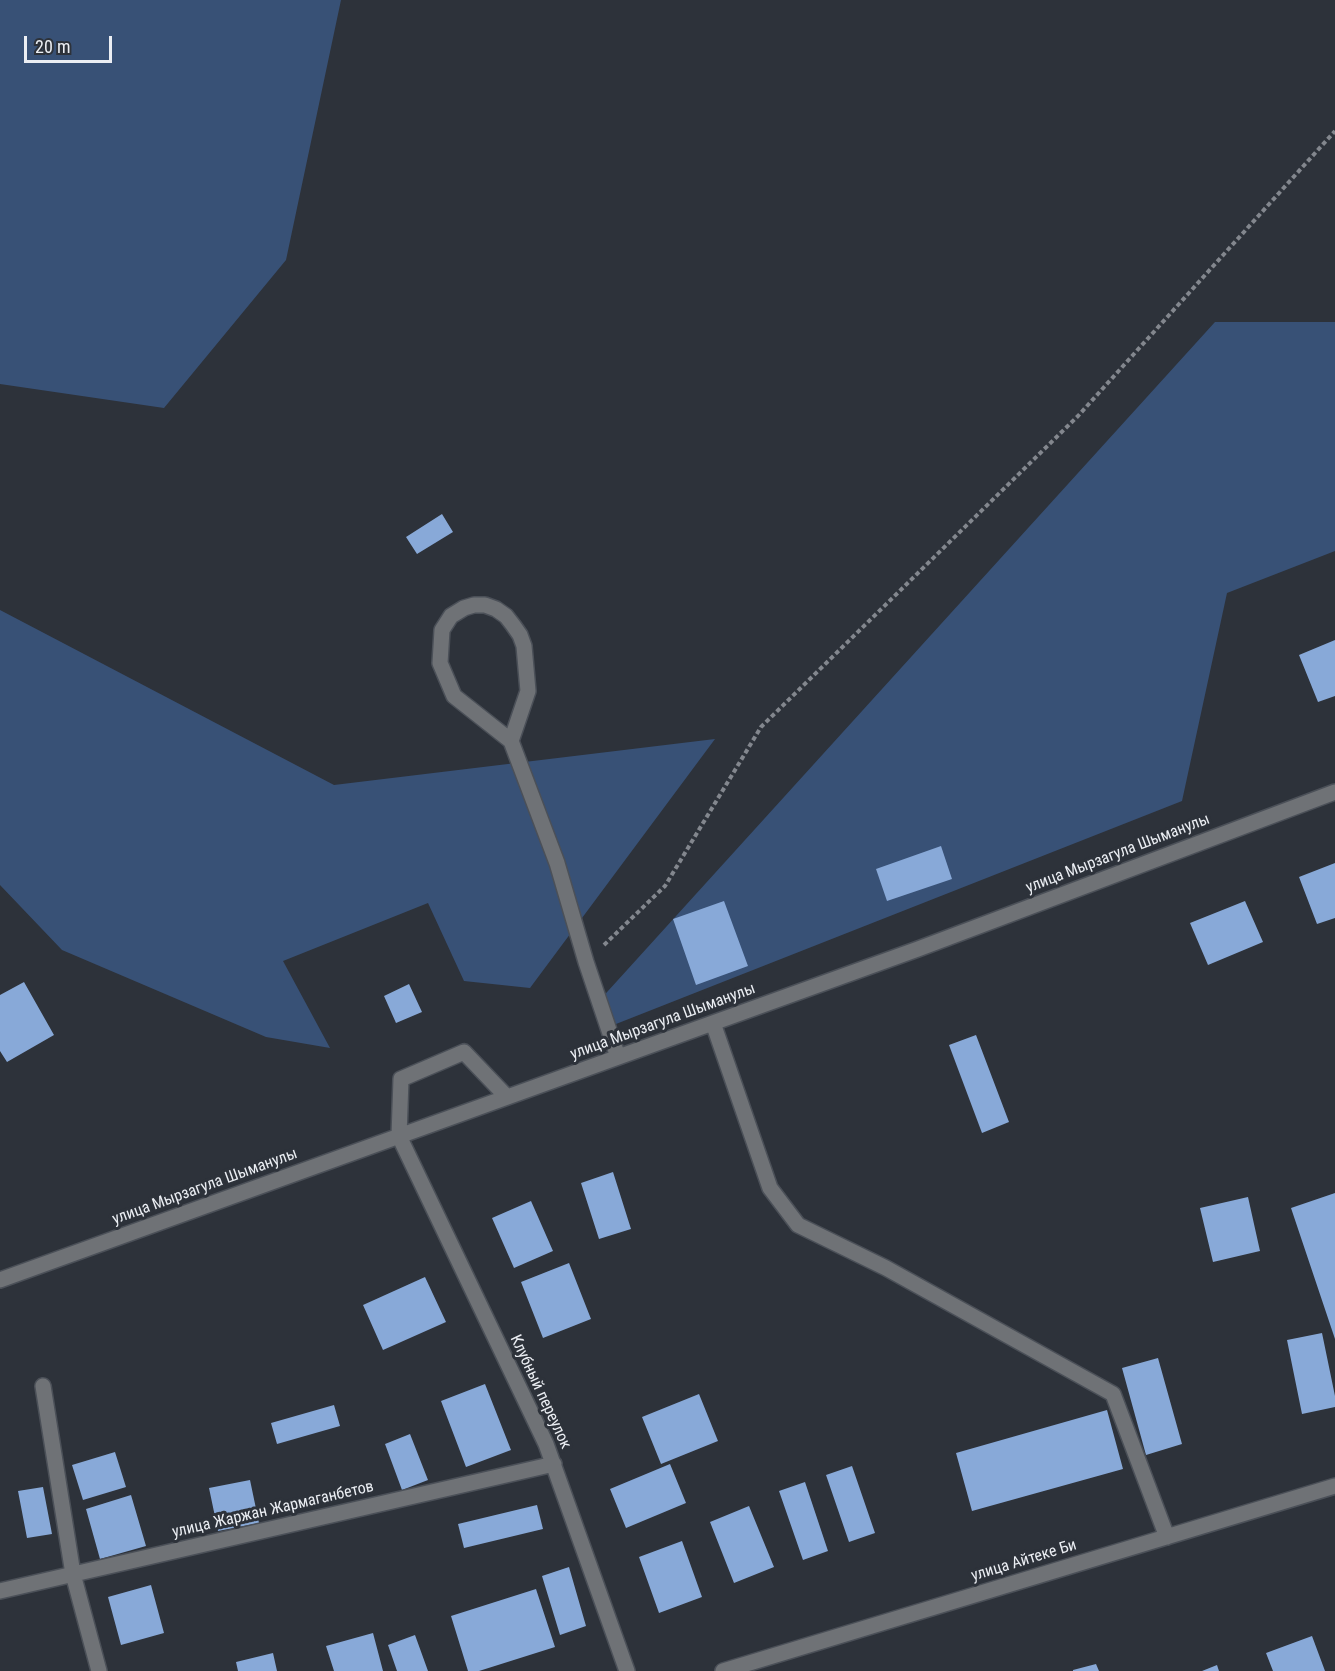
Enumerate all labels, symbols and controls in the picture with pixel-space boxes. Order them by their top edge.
scale bar [27,24,116,62]
text: 20 m [35,36,70,57]
street label: улица Мырзагула Шыманулы [1023,810,1213,898]
street label: улица Мырзагула Шыманулы [568,980,758,1064]
street label: улица Мырзагула Шыманулы [110,1145,300,1229]
street label: Клубный переулок [505,1332,575,1452]
street label: улица Жаржан Жармаганбетов [170,1477,376,1543]
street label: улица Айтеке Би [969,1536,1079,1586]

